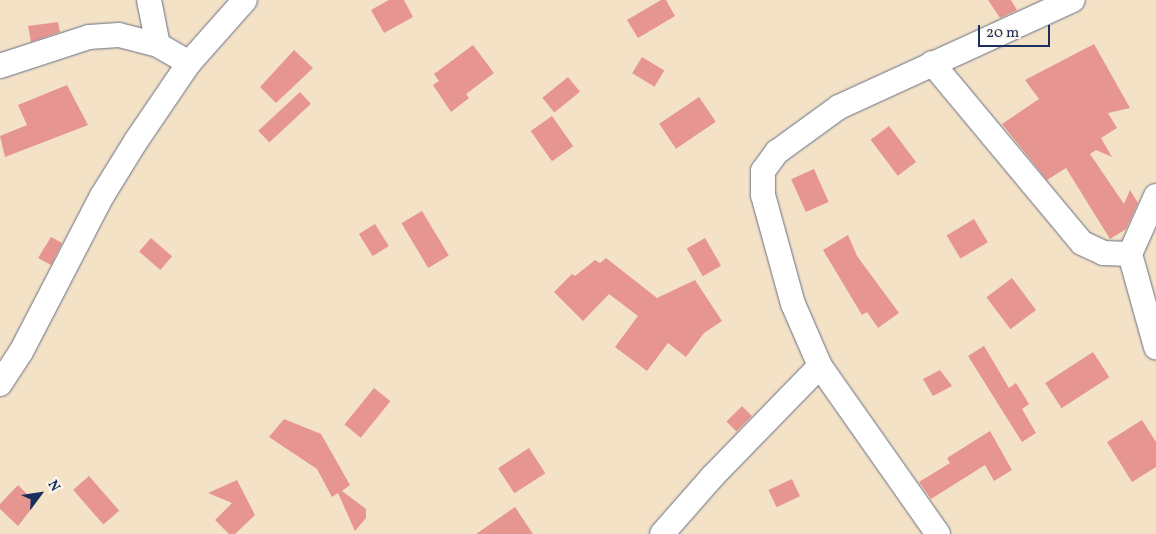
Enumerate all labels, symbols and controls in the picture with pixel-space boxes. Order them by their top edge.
scale bar [981,15,1054,47]
text: 20 m [986,23,1019,44]
north arrow [15,469,65,519]
text: N [43,477,64,495]

